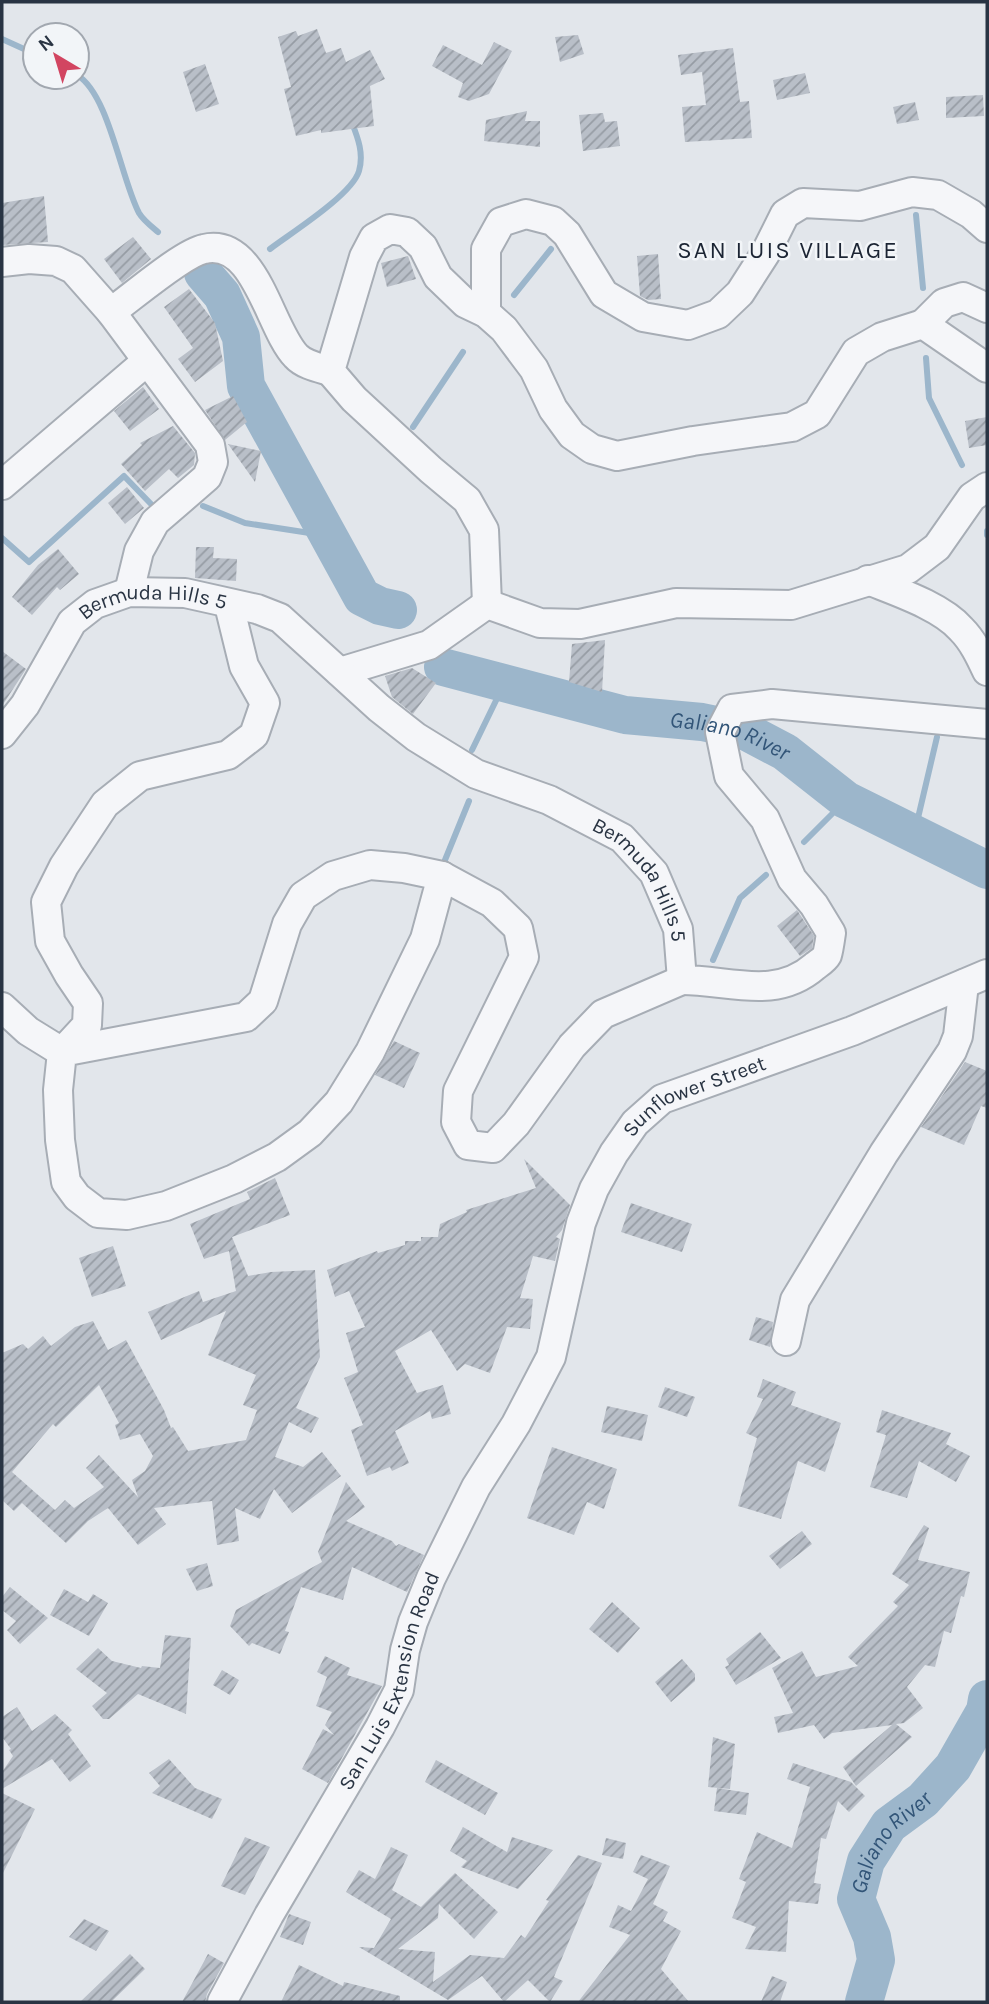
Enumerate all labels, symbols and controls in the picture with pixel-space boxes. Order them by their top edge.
north arrow [21,21,91,91]
text: N [34,31,58,56]
district label: SAN LUIS VILLAGE [677,236,899,264]
street label: Bermuda Hills 5 [73,580,229,625]
water label: Galiano River [669,706,795,767]
street label: Bermuda Hills 5 [588,813,691,943]
street label: Sunflower Street [617,1051,769,1141]
street label: San Luis Extension Road [334,1568,444,1794]
water label: Galiano River [845,1785,939,1897]

